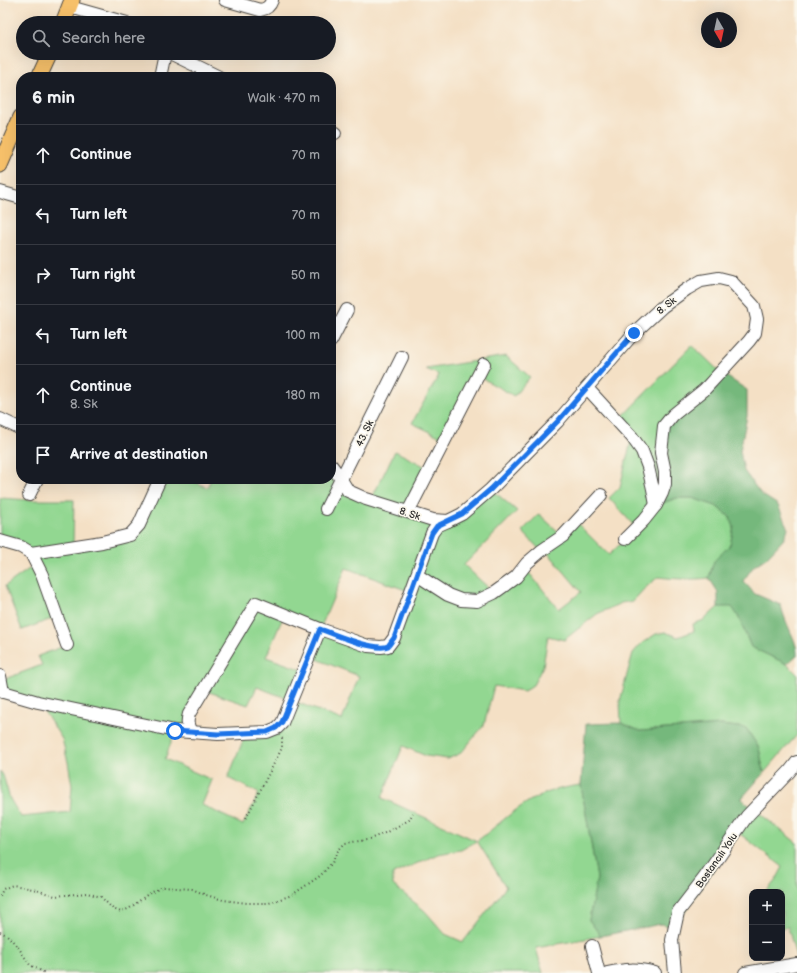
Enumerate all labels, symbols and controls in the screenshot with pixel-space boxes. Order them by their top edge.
north arrow [701,12,737,48]
search box [16,16,336,60]
icon: search [30,27,52,49]
text: Search here [62,29,145,48]
text: 6 min [32,88,75,108]
text: Walk · 470 m [248,90,320,106]
icon: ahead [32,144,54,166]
text: Continue [70,145,132,164]
text: 70 m [292,147,320,163]
icon: left [32,204,54,226]
text: Turn left [70,205,127,224]
text: 70 m [292,207,320,223]
icon: right [32,264,54,286]
text: Turn right [70,265,135,284]
text: 50 m [291,267,320,283]
street label: 8. Sk [655,294,679,317]
icon: left [32,324,54,346]
route end [625,324,643,342]
text: Turn left [70,325,127,344]
text: 100 m [285,327,320,343]
text: Continue [70,377,132,396]
icon: ahead [32,384,54,406]
text: 180 m [285,387,320,403]
text: 8. Sk [70,396,98,412]
street label: 43. Sk [353,418,376,448]
icon: arrive [32,444,54,466]
text: Arrive at destination [70,445,208,464]
street label: 8. Sk [398,505,422,523]
route start [166,722,184,740]
street label: Bostancılı Yolu [693,831,740,890]
map controls [749,889,785,961]
button: + [749,889,785,925]
button: − [749,925,785,961]

